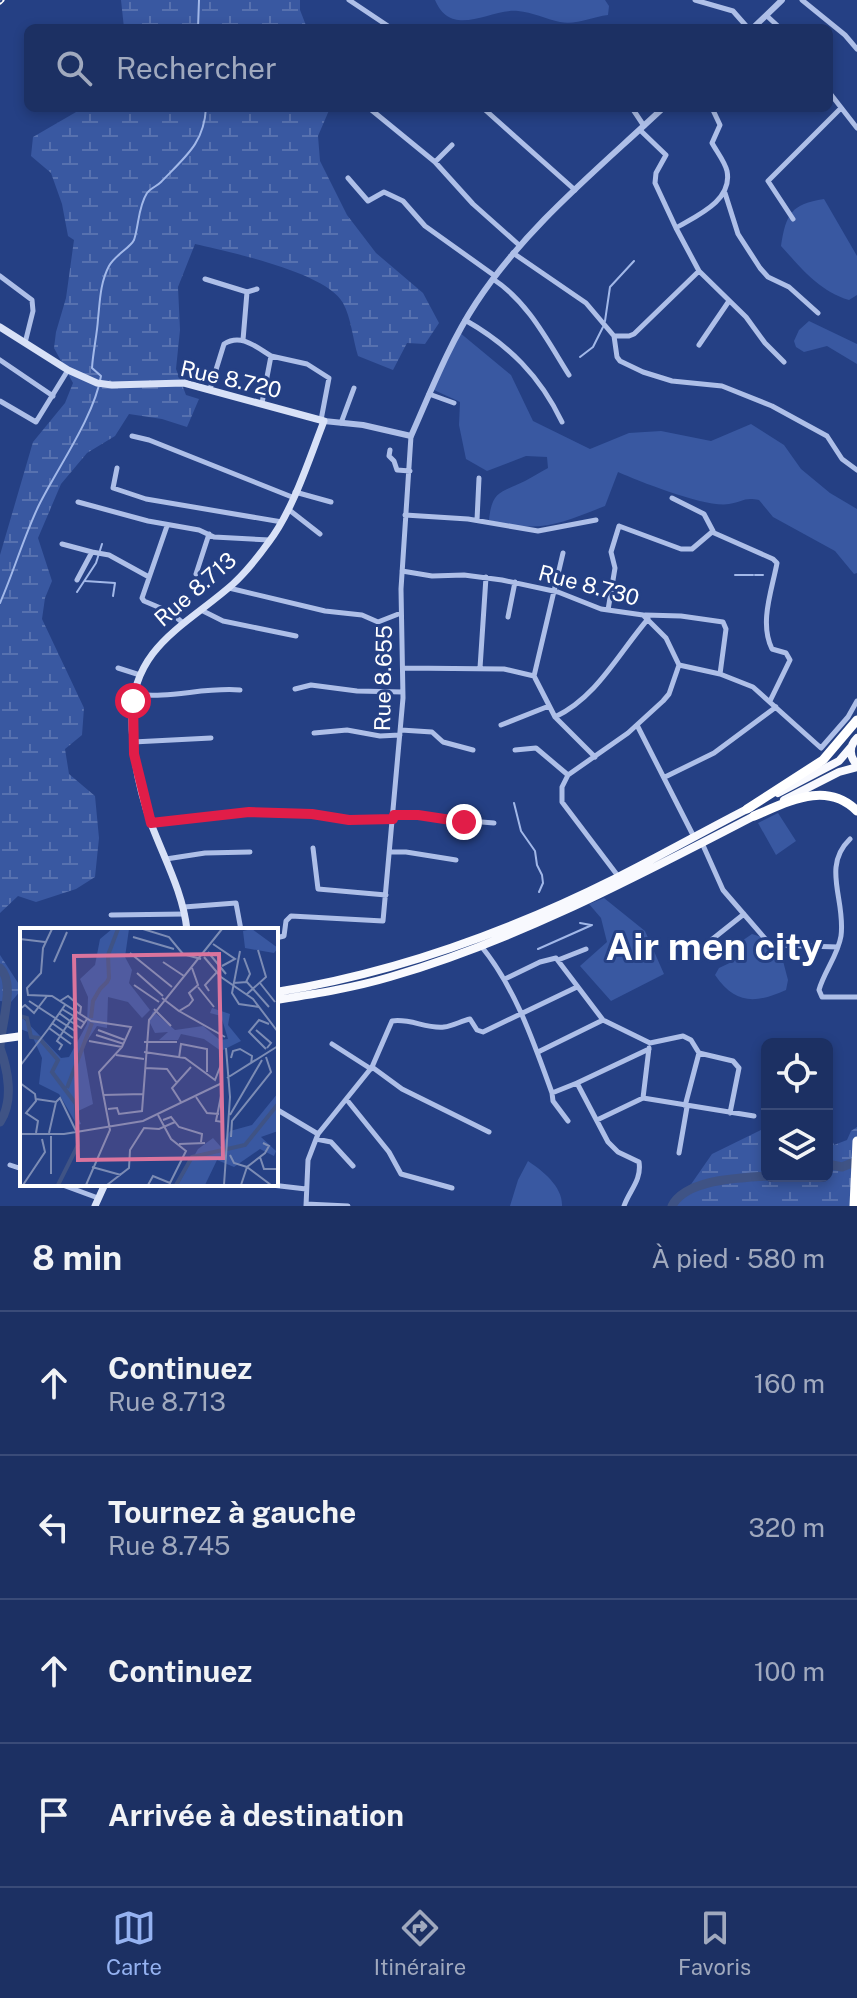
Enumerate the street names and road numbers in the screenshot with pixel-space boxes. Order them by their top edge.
street label: Rue 8.720 [178,355,284,403]
street label: Rue 8.713 [149,546,241,632]
street label: Rue 8.730 [536,559,642,611]
street label: Rue 8.655 [369,625,397,731]

